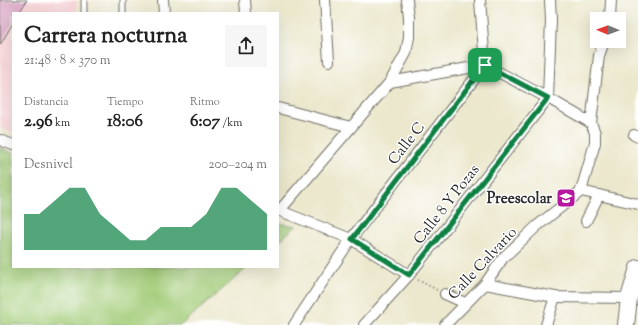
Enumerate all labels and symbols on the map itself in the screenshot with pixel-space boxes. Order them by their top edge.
north arrow [590,12,626,48]
pin [468,48,502,82]
street label: Calle C [384,118,431,170]
street label: Calle 8 Y Pozas [409,160,485,249]
school or university icon: Preescolar [555,187,577,209]
place label: Preescolar [487,189,552,210]
street label: Calle Calvario [444,223,522,305]

